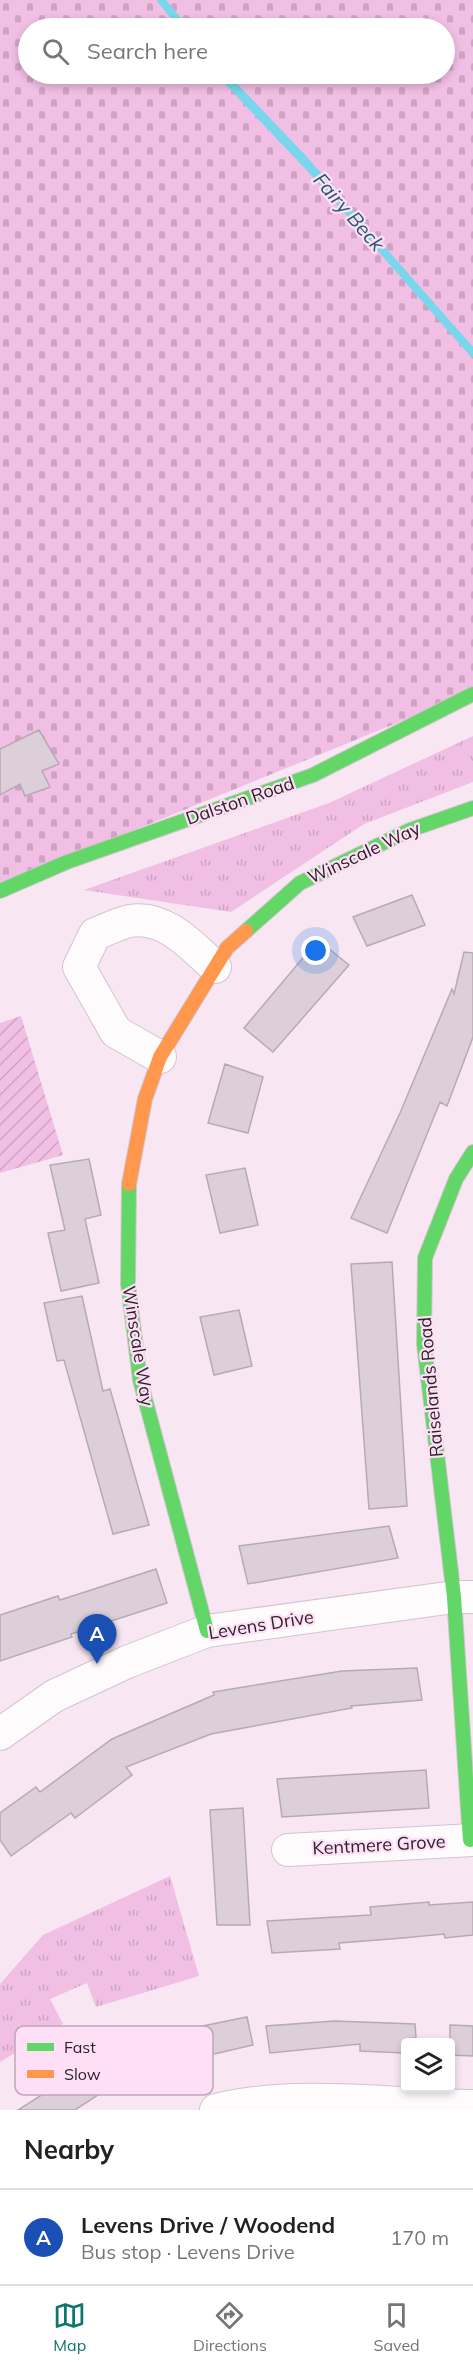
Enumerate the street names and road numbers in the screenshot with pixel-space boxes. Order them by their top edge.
street label: Dalston Road [183,771,297,830]
street label: Winscale Way [304,816,424,889]
street label: Winscale Way [118,1284,159,1408]
street label: Raiselands Road [413,1316,448,1458]
street label: Levens Drive [207,1605,315,1644]
street label: Kentmere Grove [312,1830,446,1859]

